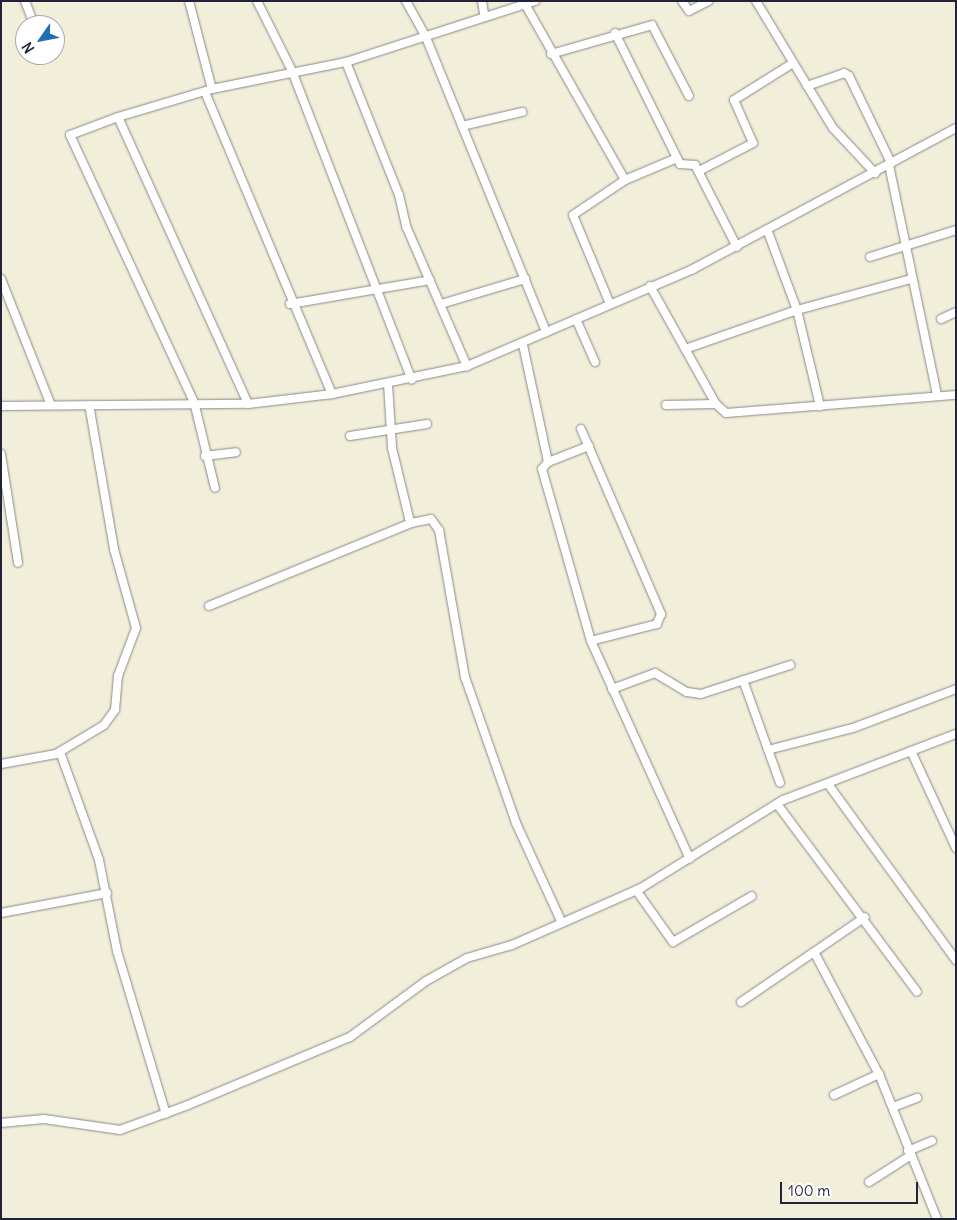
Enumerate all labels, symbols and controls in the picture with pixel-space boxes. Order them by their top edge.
north arrow [15,15,65,65]
text: N [18,39,38,57]
scale bar [782,1172,920,1204]
text: 100 m [788,1181,830,1200]

